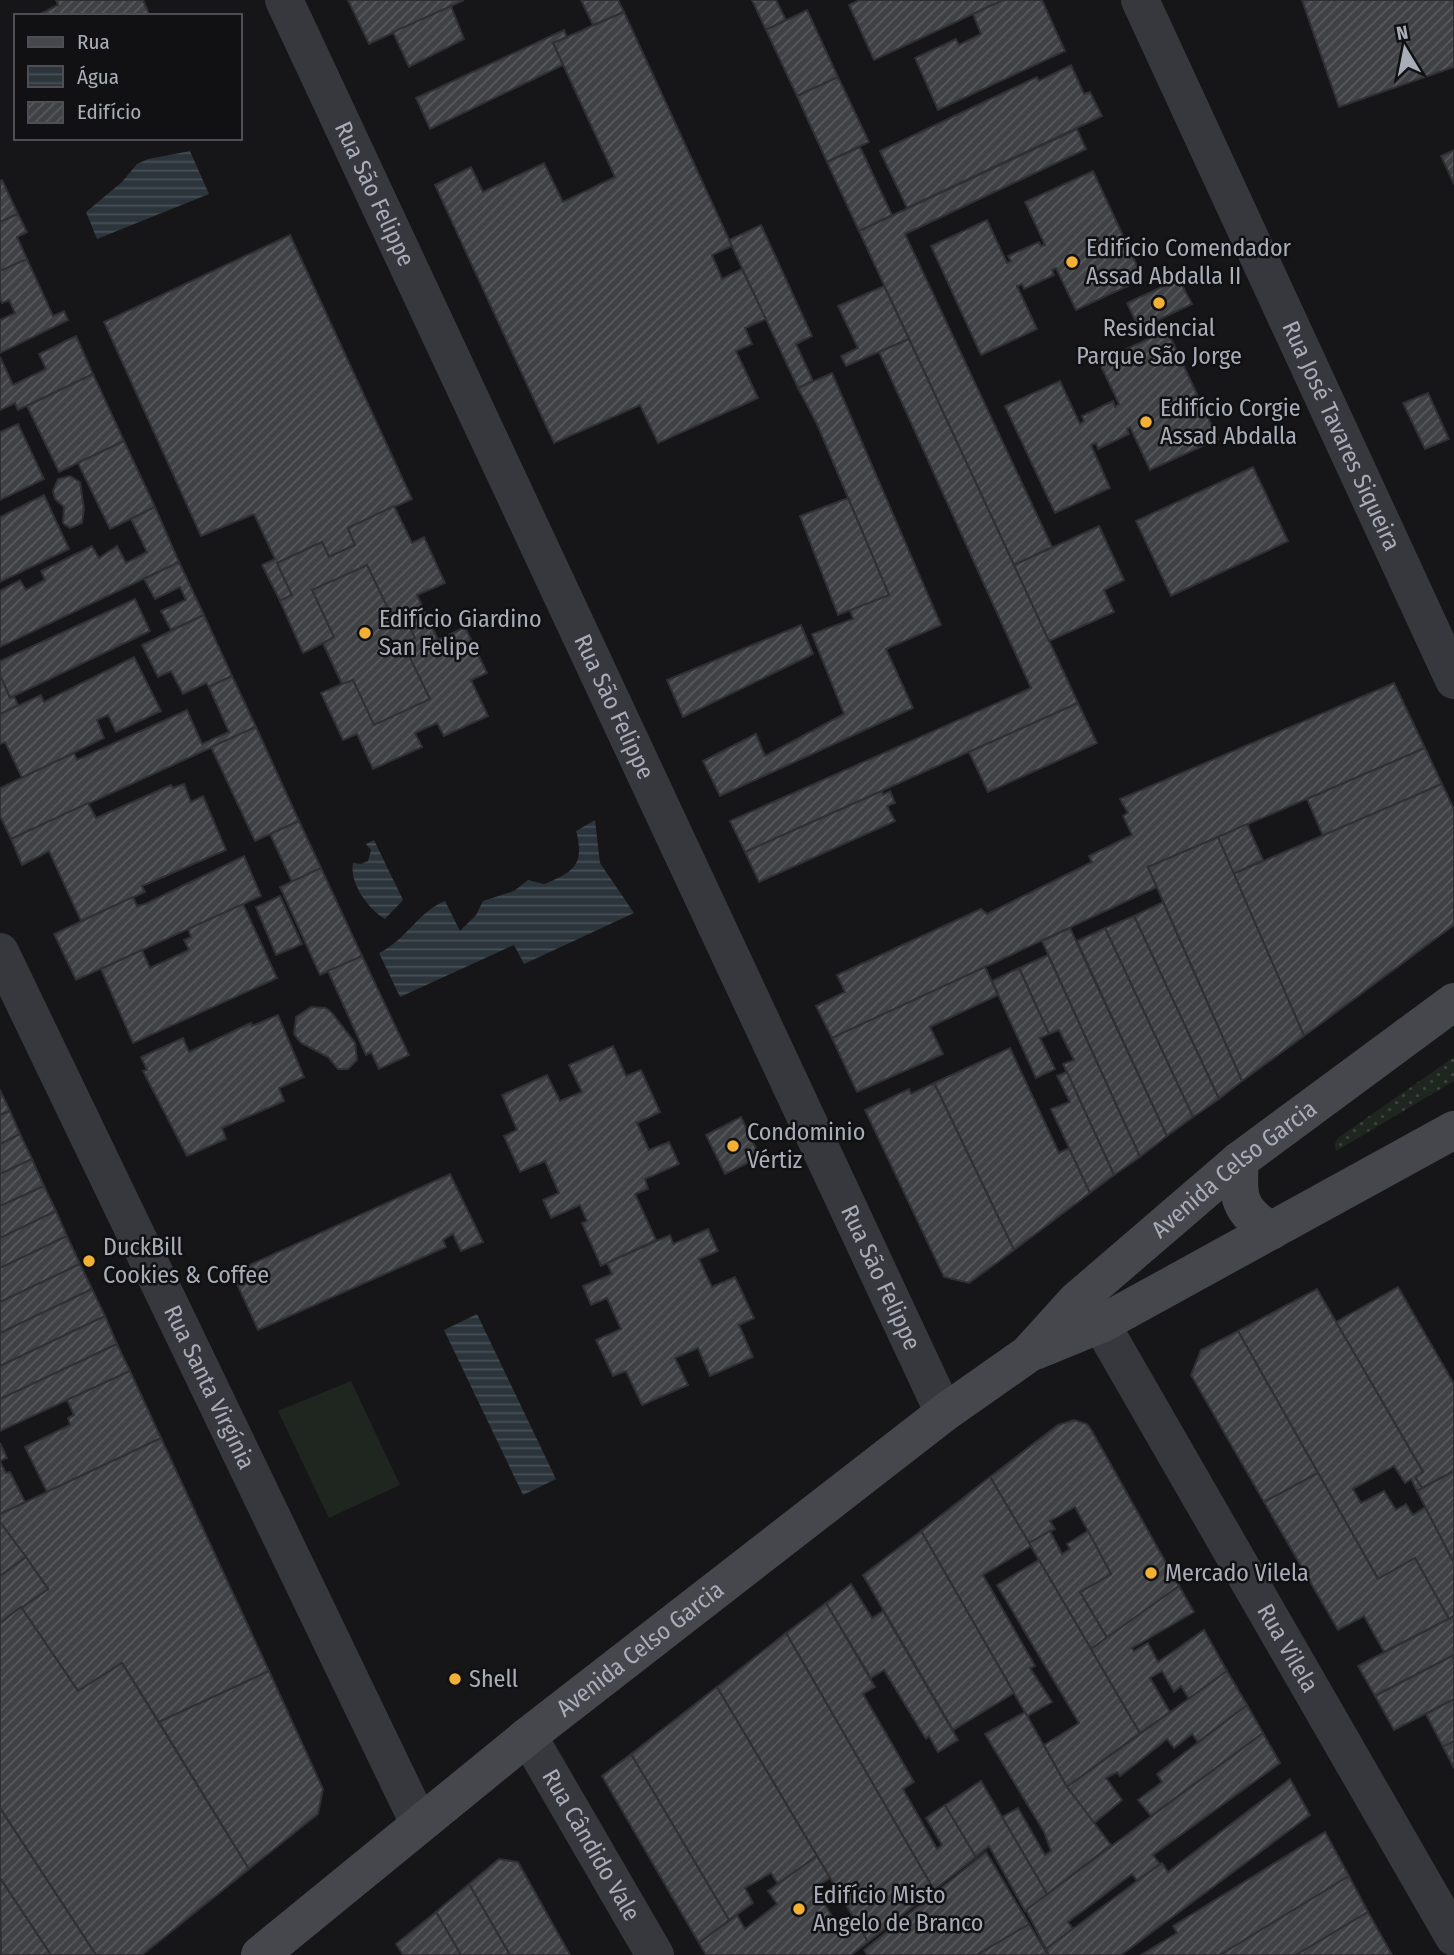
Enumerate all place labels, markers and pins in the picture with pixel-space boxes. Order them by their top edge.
place label: Edifício Comendador Assad Abdalla II [1086,234,1292,290]
marker: Edifício Comendador Assad Abdalla II [1064,254,1080,270]
marker: Residencial Parque São Jorge [1151,295,1167,311]
place label: Residencial Parque São Jorge [1076,314,1242,370]
place label: Edifício Corgie Assad Abdalla [1160,394,1301,450]
marker: Edifício Corgie Assad Abdalla [1138,414,1154,430]
place label: Edifício Giardino San Felipe [379,605,542,661]
marker: Edifício Giardino San Felipe [357,625,373,641]
place label: Condominio Vértiz [747,1118,865,1174]
marker: Condominio Vértiz [725,1138,741,1154]
place label: DuckBill Cookies & Coffee [103,1233,269,1289]
marker: DuckBill Cookies & Coffee [81,1253,97,1269]
place label: Mercado Vilela [1165,1559,1309,1587]
marker: Mercado Vilela [1143,1565,1159,1581]
place label: Shell [469,1665,518,1693]
marker: Shell [447,1671,463,1687]
place label: Edifício Misto Angelo de Branco [813,1881,983,1937]
marker: Edifício Misto Angelo de Branco [791,1901,807,1917]

